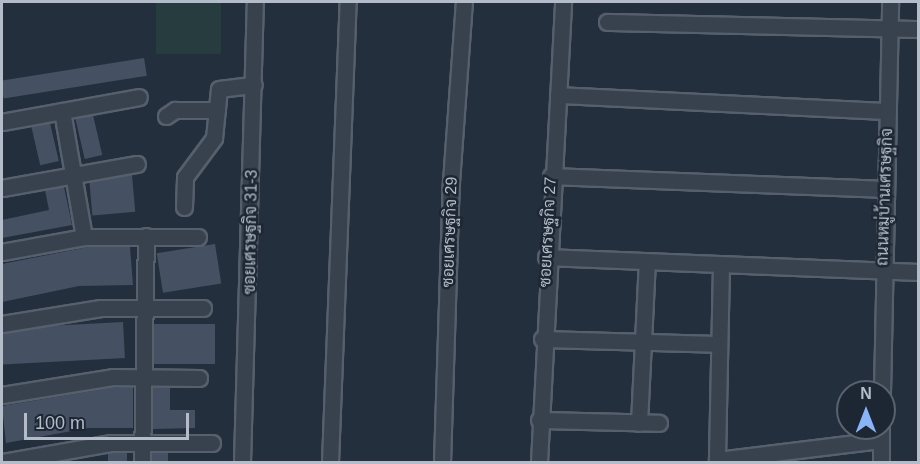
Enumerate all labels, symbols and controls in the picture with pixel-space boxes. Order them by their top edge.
street label: ถนนหมู่บ้านเศรษฐกิจ [873,128,897,266]
street label: ซอยเศรษฐกิจ 31-3 [240,169,262,295]
street label: ซอยเศรษฐกิจ 29 [438,176,462,288]
street label: ซอยเศรษฐกิจ 27 [536,176,560,288]
north arrow [836,380,896,440]
text: N [860,385,872,402]
scale bar [27,401,192,439]
text: 100 m [35,413,85,433]

